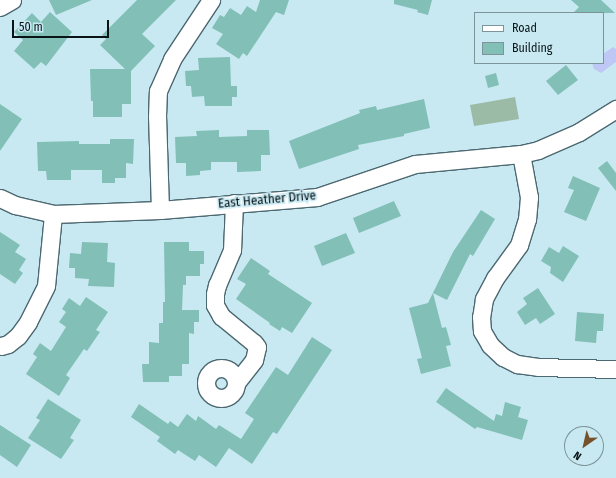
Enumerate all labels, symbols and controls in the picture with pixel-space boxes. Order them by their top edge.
scale bar [14,12,111,38]
legend [474,12,604,64]
text: 50 m [19,20,43,34]
text: Road [512,21,537,35]
text: Building [512,41,552,55]
street label: East Heather Drive [217,188,317,212]
north arrow [564,426,604,466]
text: N [571,448,584,463]

